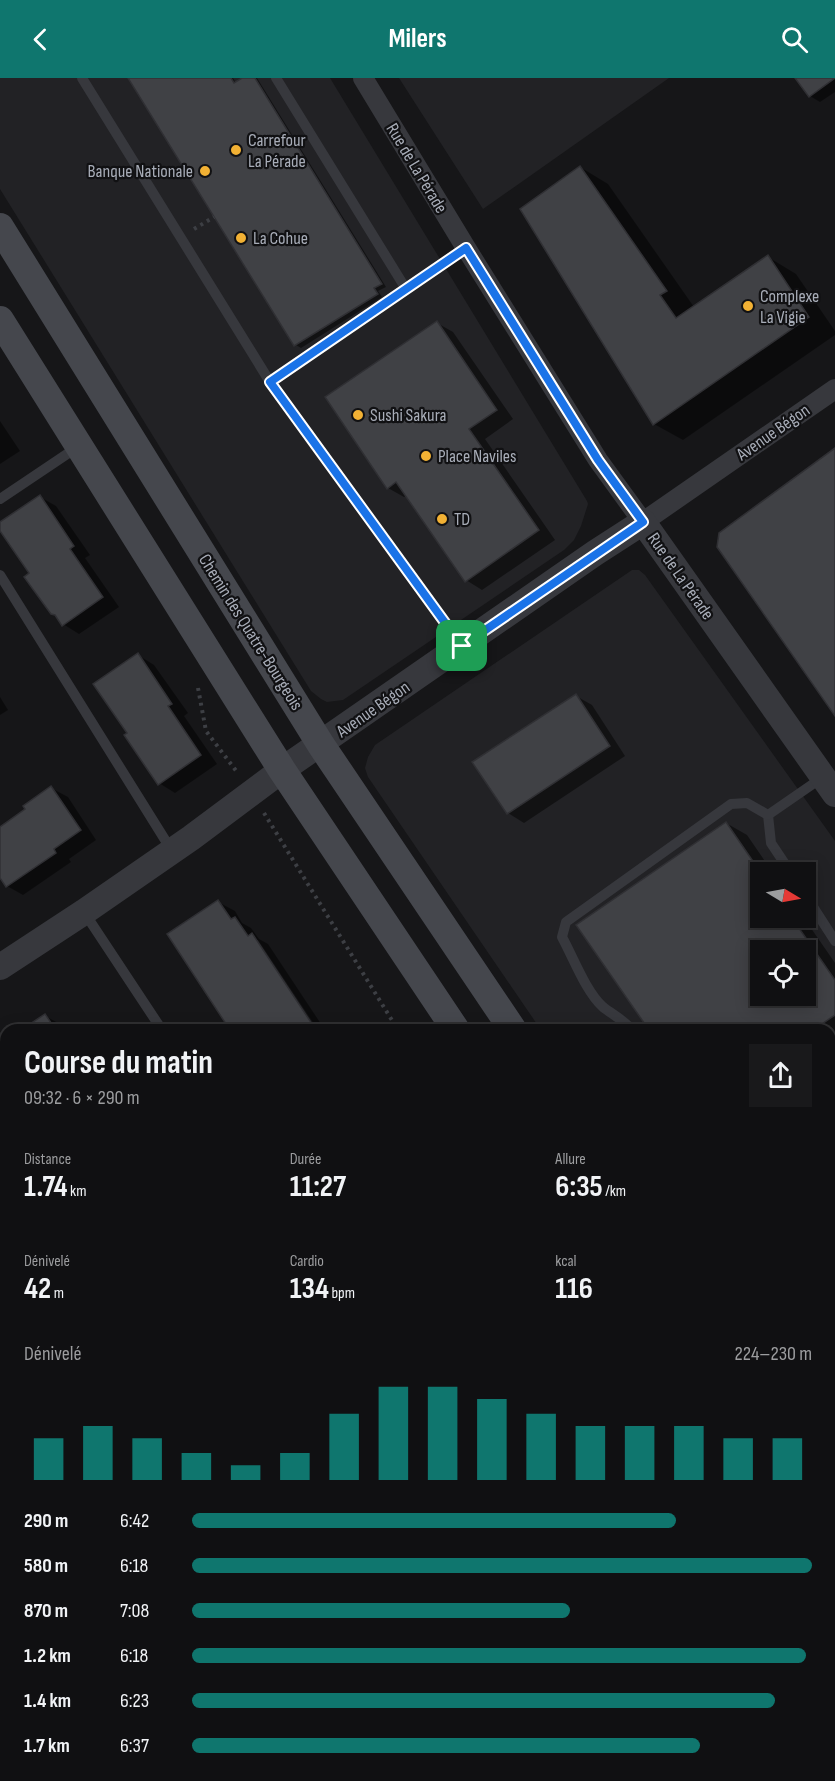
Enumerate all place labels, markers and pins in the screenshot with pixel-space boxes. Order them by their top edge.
place label: Carrefour La Pérade [248,130,306,172]
marker: Carrefour La Pérade [229,143,243,157]
place label: Banque Nationale [88,161,193,182]
marker: Banque Nationale [198,164,212,178]
place label: La Cohue [253,228,308,249]
marker: La Cohue [234,231,248,245]
place label: Complexe La Vigie [760,286,819,328]
marker: Complexe La Vigie [741,299,755,313]
place label: Sushi Sakura [370,405,447,426]
marker: Sushi Sakura [351,408,365,422]
place label: Place Naviles [438,446,516,467]
marker: Place Naviles [419,449,433,463]
place label: TD [454,509,470,530]
marker: TD [435,512,449,526]
pin [436,620,487,671]

